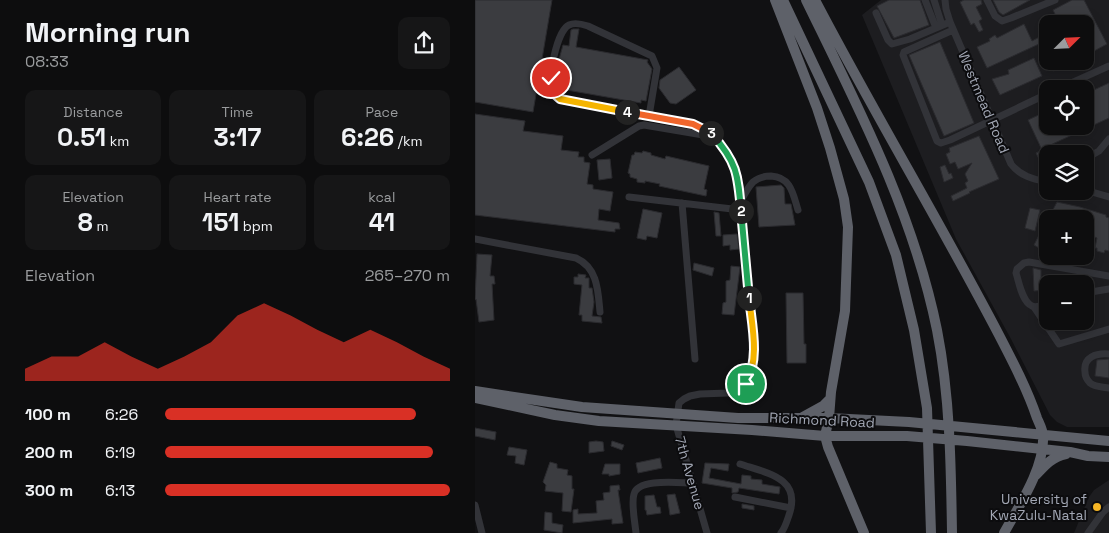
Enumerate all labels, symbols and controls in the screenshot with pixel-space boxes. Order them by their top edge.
text: Morning run [25,14,190,50]
north arrow [1039,15,1094,70]
map controls [1039,15,1094,330]
button: share [398,17,450,69]
street label: Westmead Road [954,48,1014,156]
text: 08:33 [25,51,69,72]
pin [530,57,572,99]
icon: check [537,64,565,92]
button: locate [1039,80,1094,135]
pin: 4 [615,100,639,124]
text: Distance [63,103,123,121]
text: Time [222,103,253,121]
text: Pace [365,103,398,121]
text: 4 [623,103,632,121]
pin: 3 [699,120,723,146]
text: 0.51 [57,121,106,153]
text: 3:17 [214,121,261,153]
text: 6:26 [341,121,394,153]
text: 3 [707,124,716,142]
text: km [106,132,129,150]
text: /km [394,132,423,150]
button: layers [1039,145,1094,200]
text: Elevation [62,188,124,206]
text: Heart rate [204,188,271,206]
text: kcal [368,188,395,206]
pin: 2 [729,198,753,224]
text: 2 [737,202,746,220]
text: 8 [78,206,93,238]
text: 151 [202,206,239,238]
text: 41 [369,206,395,238]
button: + [1039,210,1094,265]
text: m [93,217,108,235]
text: bpm [239,217,273,235]
text: Elevation [25,265,95,286]
text: 265–270 m [365,265,450,286]
button: − [1039,275,1094,330]
pin: 1 [737,286,761,310]
text: 1 [746,289,753,307]
pin [725,363,767,405]
icon: arrive [732,370,760,398]
text: 100 m [25,404,71,425]
text: 6:26 [105,404,138,425]
street label: Richmond Road [769,408,875,432]
street label: 7th Avenue [671,434,709,512]
text: 200 m [25,442,73,463]
text: 6:19 [105,442,135,463]
text: 300 m [25,480,73,501]
text: 6:13 [105,480,135,501]
place label: University of KwaZulu-Natal [990,490,1087,524]
marker: University of KwaZulu-Natal [1091,501,1103,513]

